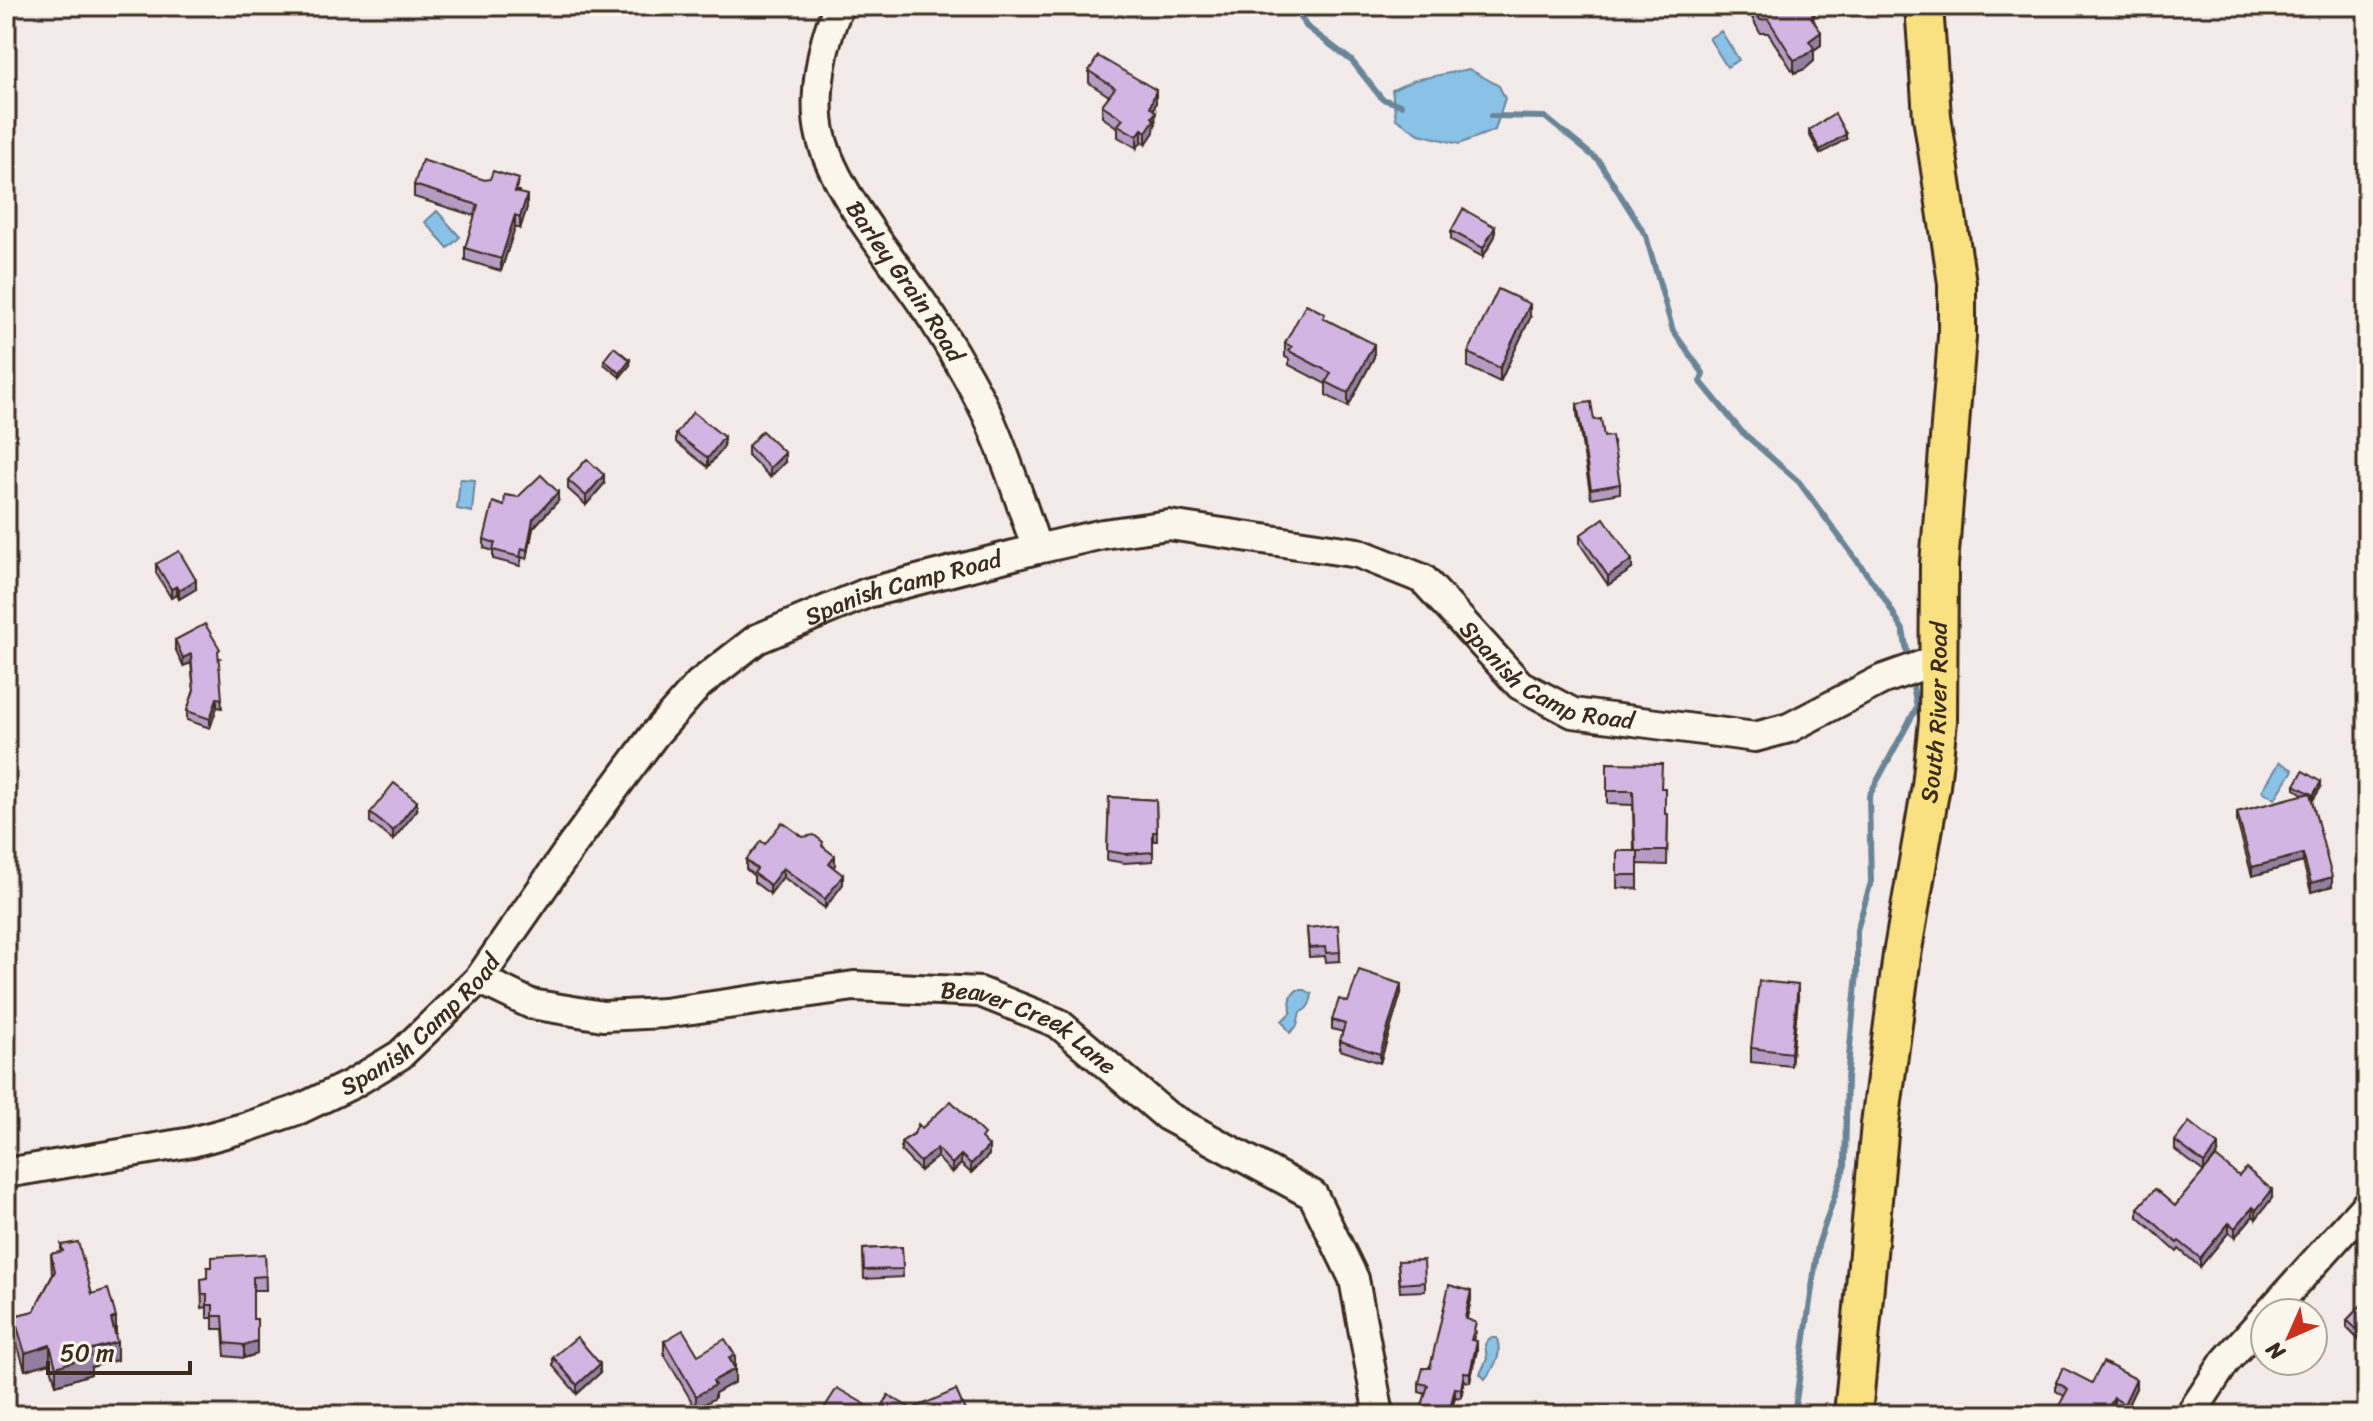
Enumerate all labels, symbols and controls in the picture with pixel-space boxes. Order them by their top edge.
street label: Barley Grain Road [834,192,977,371]
street label: Spanish Camp Road [798,537,1008,638]
street label: Spanish Camp Road [1449,610,1639,742]
street label: South River Road [1907,620,1960,806]
street label: Spanish Camp Road [333,943,513,1108]
street label: Beaver Creek Lane [940,969,1126,1086]
north arrow [2249,1297,2329,1377]
scale bar [48,1325,190,1375]
text: N [2256,1331,2295,1371]
text: 50 m [60,1332,115,1374]

